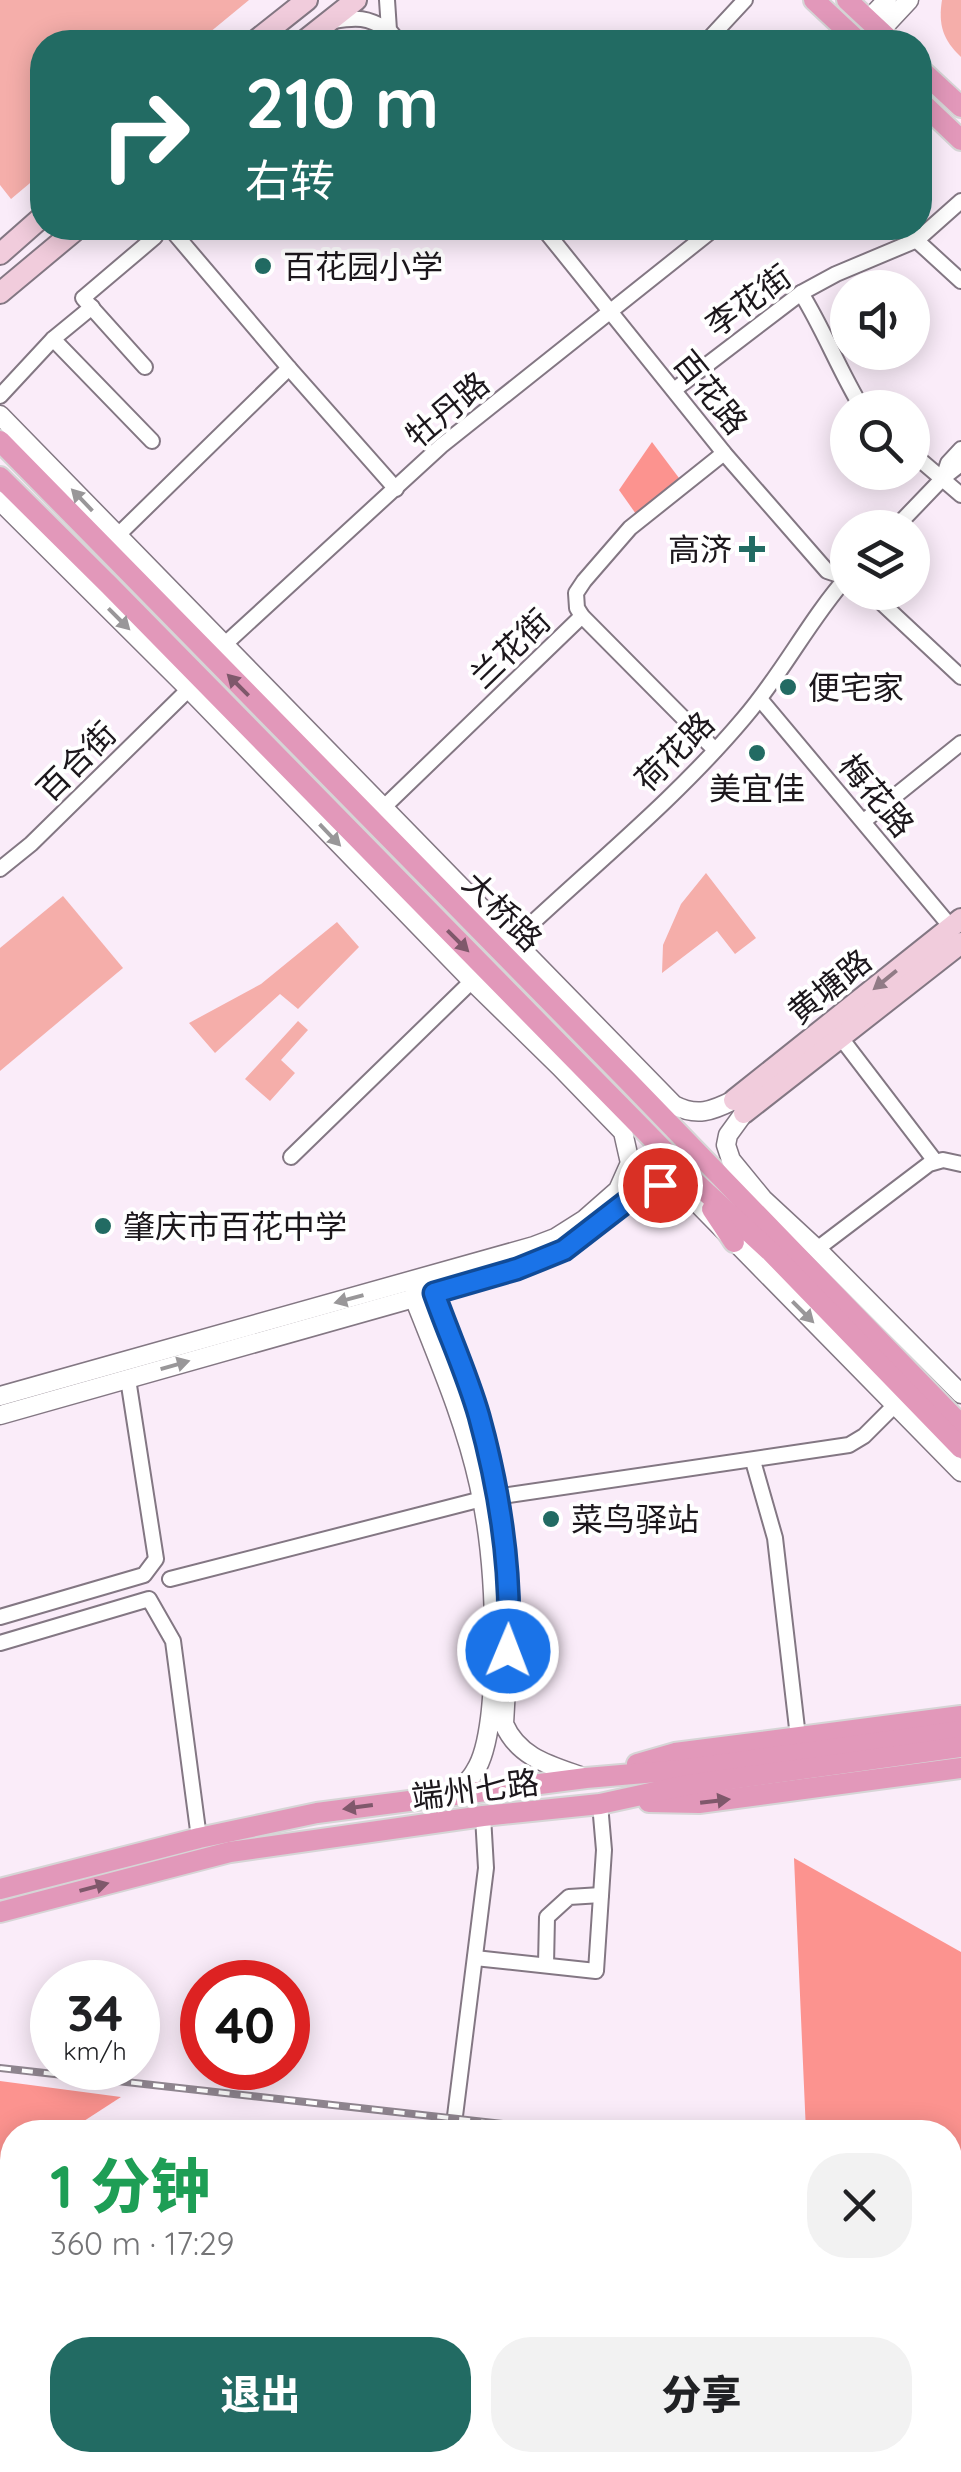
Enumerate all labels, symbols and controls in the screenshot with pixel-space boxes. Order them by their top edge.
text: 210 m [245,58,439,146]
icon: right [80,70,210,200]
text: 右转 [245,152,335,208]
place label: 百花园小学 [283,246,443,286]
marker: 百花园小学 [252,255,274,277]
street label: 李花街 [697,256,799,344]
map controls [830,270,930,610]
button: sound [830,270,930,370]
street label: 百花路 [665,342,757,442]
street label: 牡丹路 [397,363,497,455]
button: search [830,390,930,490]
one-way arrow [71,488,95,512]
button: layers [830,510,930,610]
place label: 高济 [668,529,732,569]
marker: 高济 [741,538,763,560]
street label: 兰花街 [462,600,558,696]
one-way arrow [106,607,130,630]
place label: 便宅家 [808,667,904,707]
one-way arrow [227,673,250,697]
marker: 便宅家 [777,676,799,698]
street label: 荷花路 [626,703,722,799]
street label: 百合街 [28,713,124,809]
marker: 美宜佳 [746,742,768,764]
street label: 梅花路 [831,745,923,845]
place label: 美宜佳 [709,768,805,808]
one-way arrow [317,822,341,846]
street label: 大桥路 [455,863,551,959]
one-way arrow [446,929,469,953]
street label: 黄塘路 [779,940,879,1032]
one-way arrow [872,969,897,990]
pin [618,1143,703,1228]
icon: arrive [633,1158,688,1213]
place label: 肇庆市百花中学 [123,1206,347,1246]
marker: 肇庆市百花中学 [92,1215,114,1237]
one-way arrow [333,1292,364,1308]
one-way arrow [790,1299,814,1323]
one-way arrow [160,1357,191,1372]
place label: 菜鸟驿站 [571,1499,699,1539]
marker: 菜鸟驿站 [540,1508,562,1530]
position arrow [456,1599,560,1703]
street label: 端州七路 [409,1761,541,1817]
one-way arrow [699,1793,731,1809]
one-way arrow [342,1800,374,1816]
one-way arrow [79,1879,110,1895]
speed limit sign: 40 [180,1960,310,2090]
text: 34 [67,1981,123,2044]
text: km/h [63,2035,127,2066]
text: 1 分钟 [50,2148,210,2223]
button: close [807,2153,912,2258]
text: 360 m · 17:29 [50,2223,234,2263]
button: 退出 [50,2337,471,2452]
button: 分享 [491,2337,912,2452]

